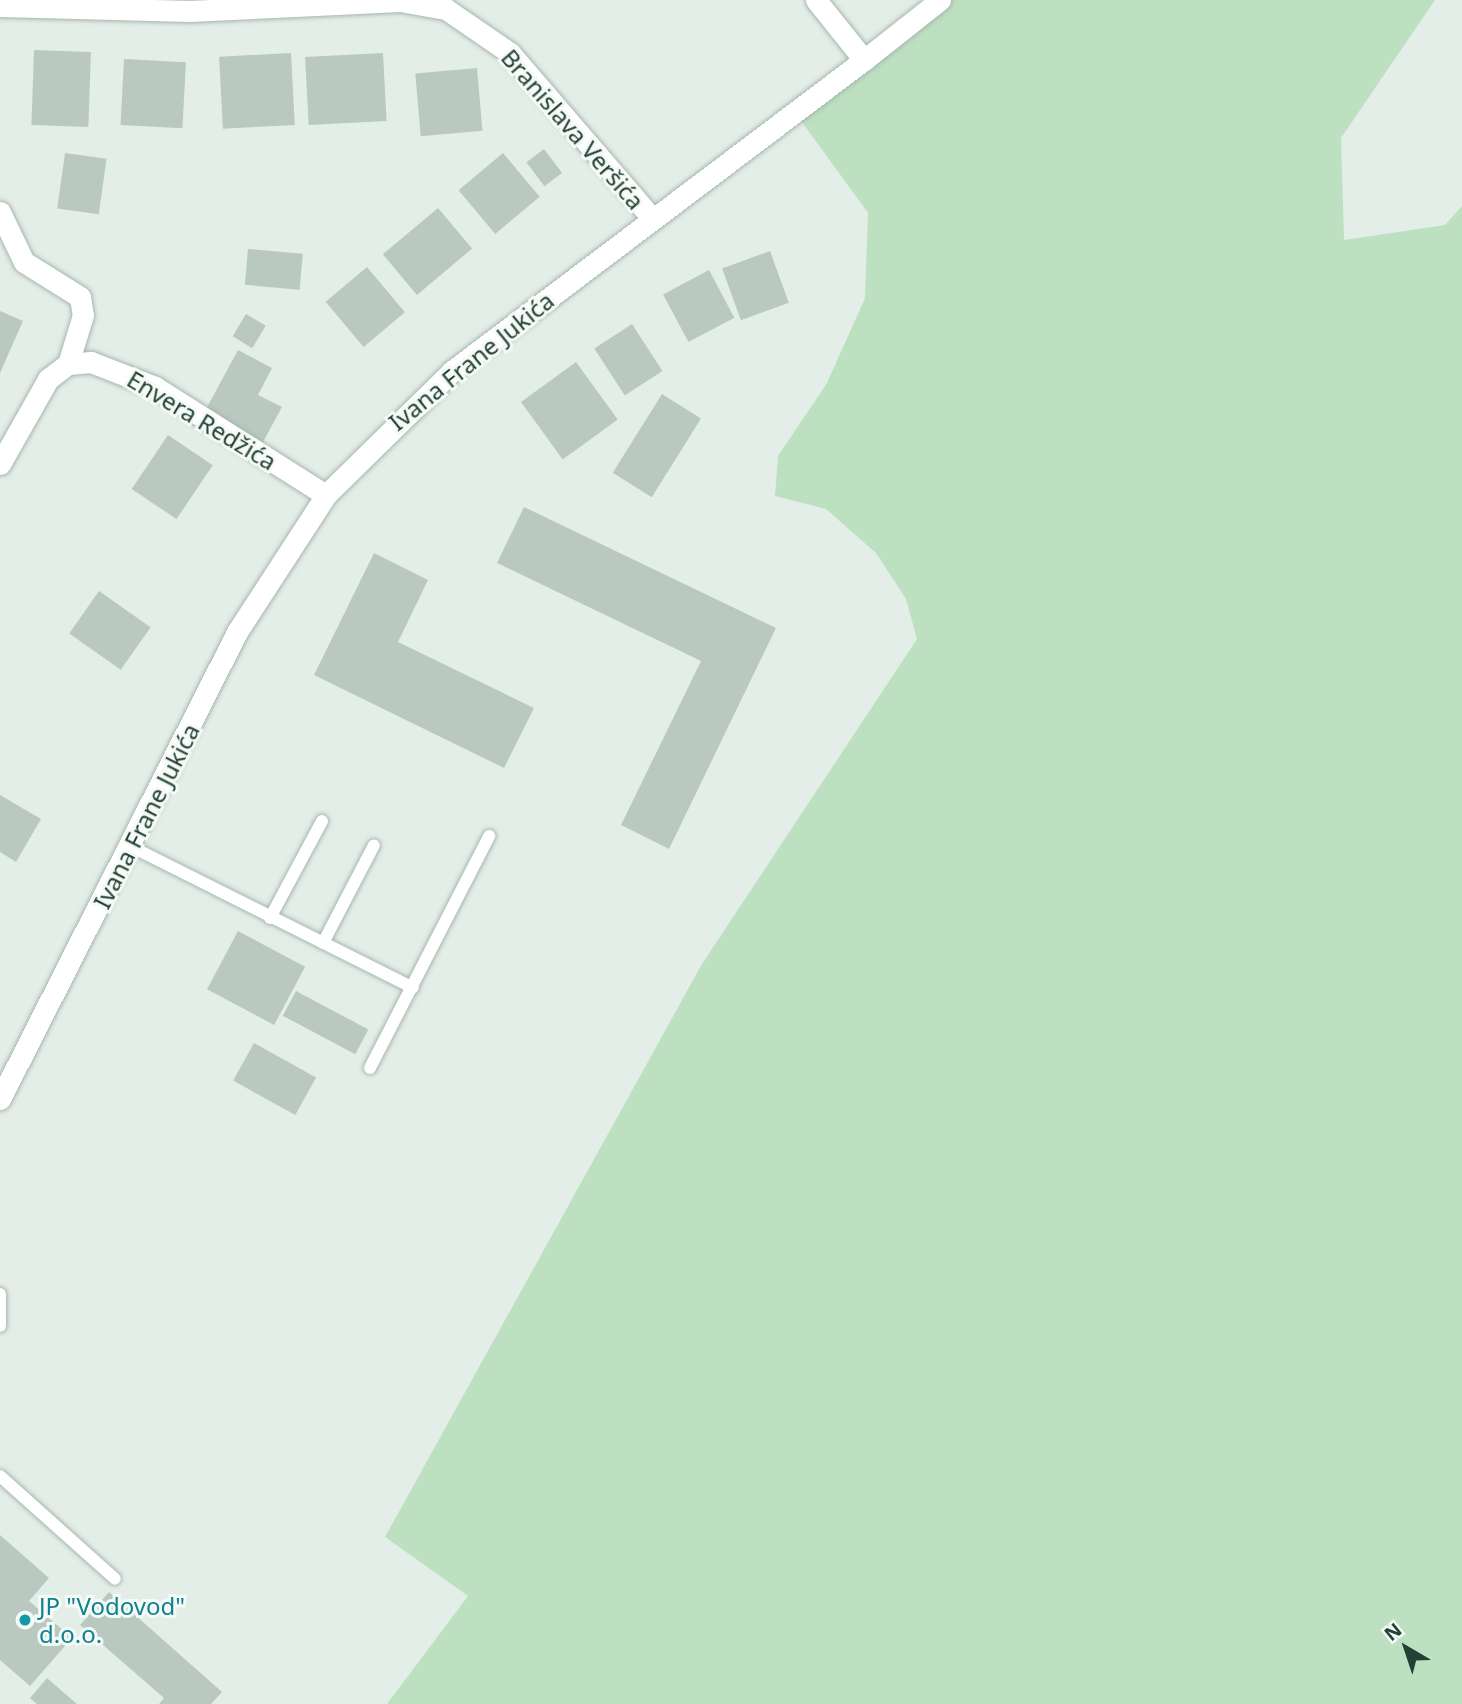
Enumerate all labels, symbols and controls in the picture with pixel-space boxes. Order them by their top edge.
street label: Branislava Veršića [496,43,650,215]
street label: Ivana Frane Jukića [383,286,559,436]
street label: Envera Redžića [122,364,282,476]
street label: Ivana Frane Jukića [87,719,205,913]
place label: JP "Vodovod" d.o.o. [39,1592,185,1648]
marker: JP "Vodovod" d.o.o. [17,1612,33,1628]
north arrow [1371,1613,1441,1683]
text: N [1379,1617,1407,1647]

